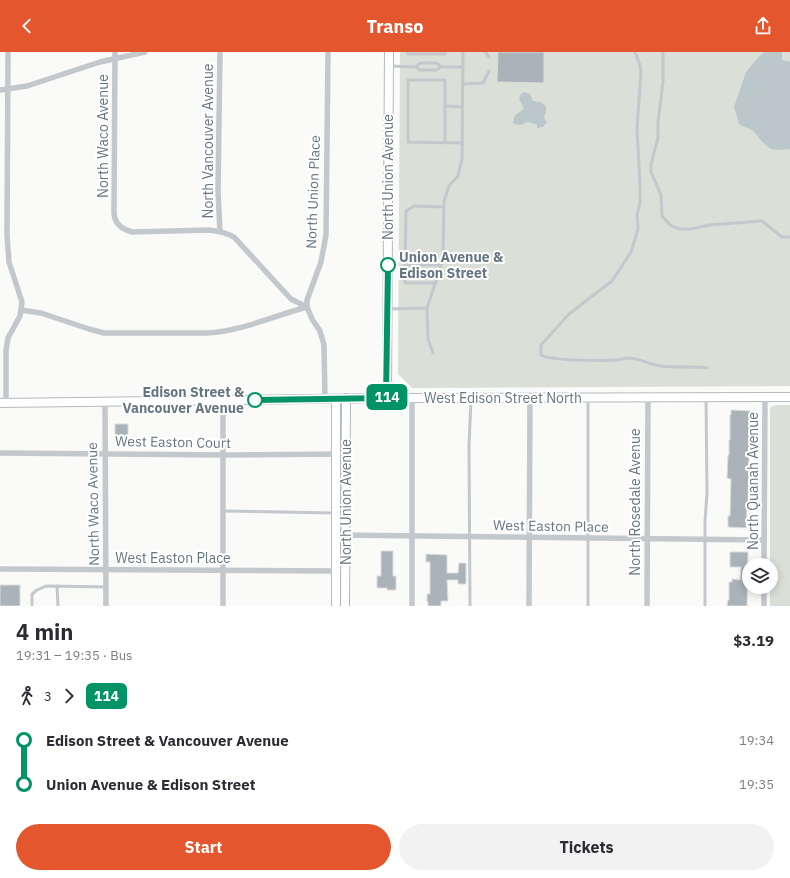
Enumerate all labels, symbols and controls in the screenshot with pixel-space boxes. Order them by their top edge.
icon: back [16,15,38,37]
text: Transo [367,15,423,38]
icon: share [752,15,774,37]
street label: North Vancouver Avenue [199,63,217,219]
street label: North Waco Avenue [94,74,112,198]
street label: North Union Avenue [379,114,397,240]
street label: North Union Place [302,135,324,249]
place label: Union Avenue & Edison Street [399,248,504,282]
marker: Union Avenue & Edison Street [380,257,396,273]
place label: Edison Street & Vancouver Avenue [122,383,245,417]
line badge: 114 [364,384,410,410]
text: 114 [374,388,400,406]
street label: West Edison Street North [424,389,582,407]
marker: Edison Street & Vancouver Avenue [247,392,263,408]
street label: North Quanah Avenue [744,412,762,550]
street label: North Rosedale Avenue [626,428,644,576]
street label: West Easton Court [115,432,231,452]
street label: North Union Avenue [337,439,355,565]
street label: North Waco Avenue [83,442,103,566]
street label: West Easton Place [493,516,609,536]
street label: West Easton Place [115,549,231,567]
map controls [742,558,778,594]
button: layers [742,558,778,594]
text: 4 min [16,617,73,646]
text: $3.19 [733,631,774,650]
text: 19:31 – 19:35 · Bus [16,647,132,664]
icon: walk [16,685,38,707]
icon: forward [58,685,80,707]
text: 114 [94,687,119,705]
text: 3 [44,688,52,705]
text: Edison Street & Vancouver Avenue [46,731,289,750]
text: 19:34 [739,732,774,749]
text: Union Avenue & Edison Street [46,775,255,794]
text: 19:35 [739,776,774,793]
button: Start [16,824,391,870]
button: Tickets [399,824,774,870]

